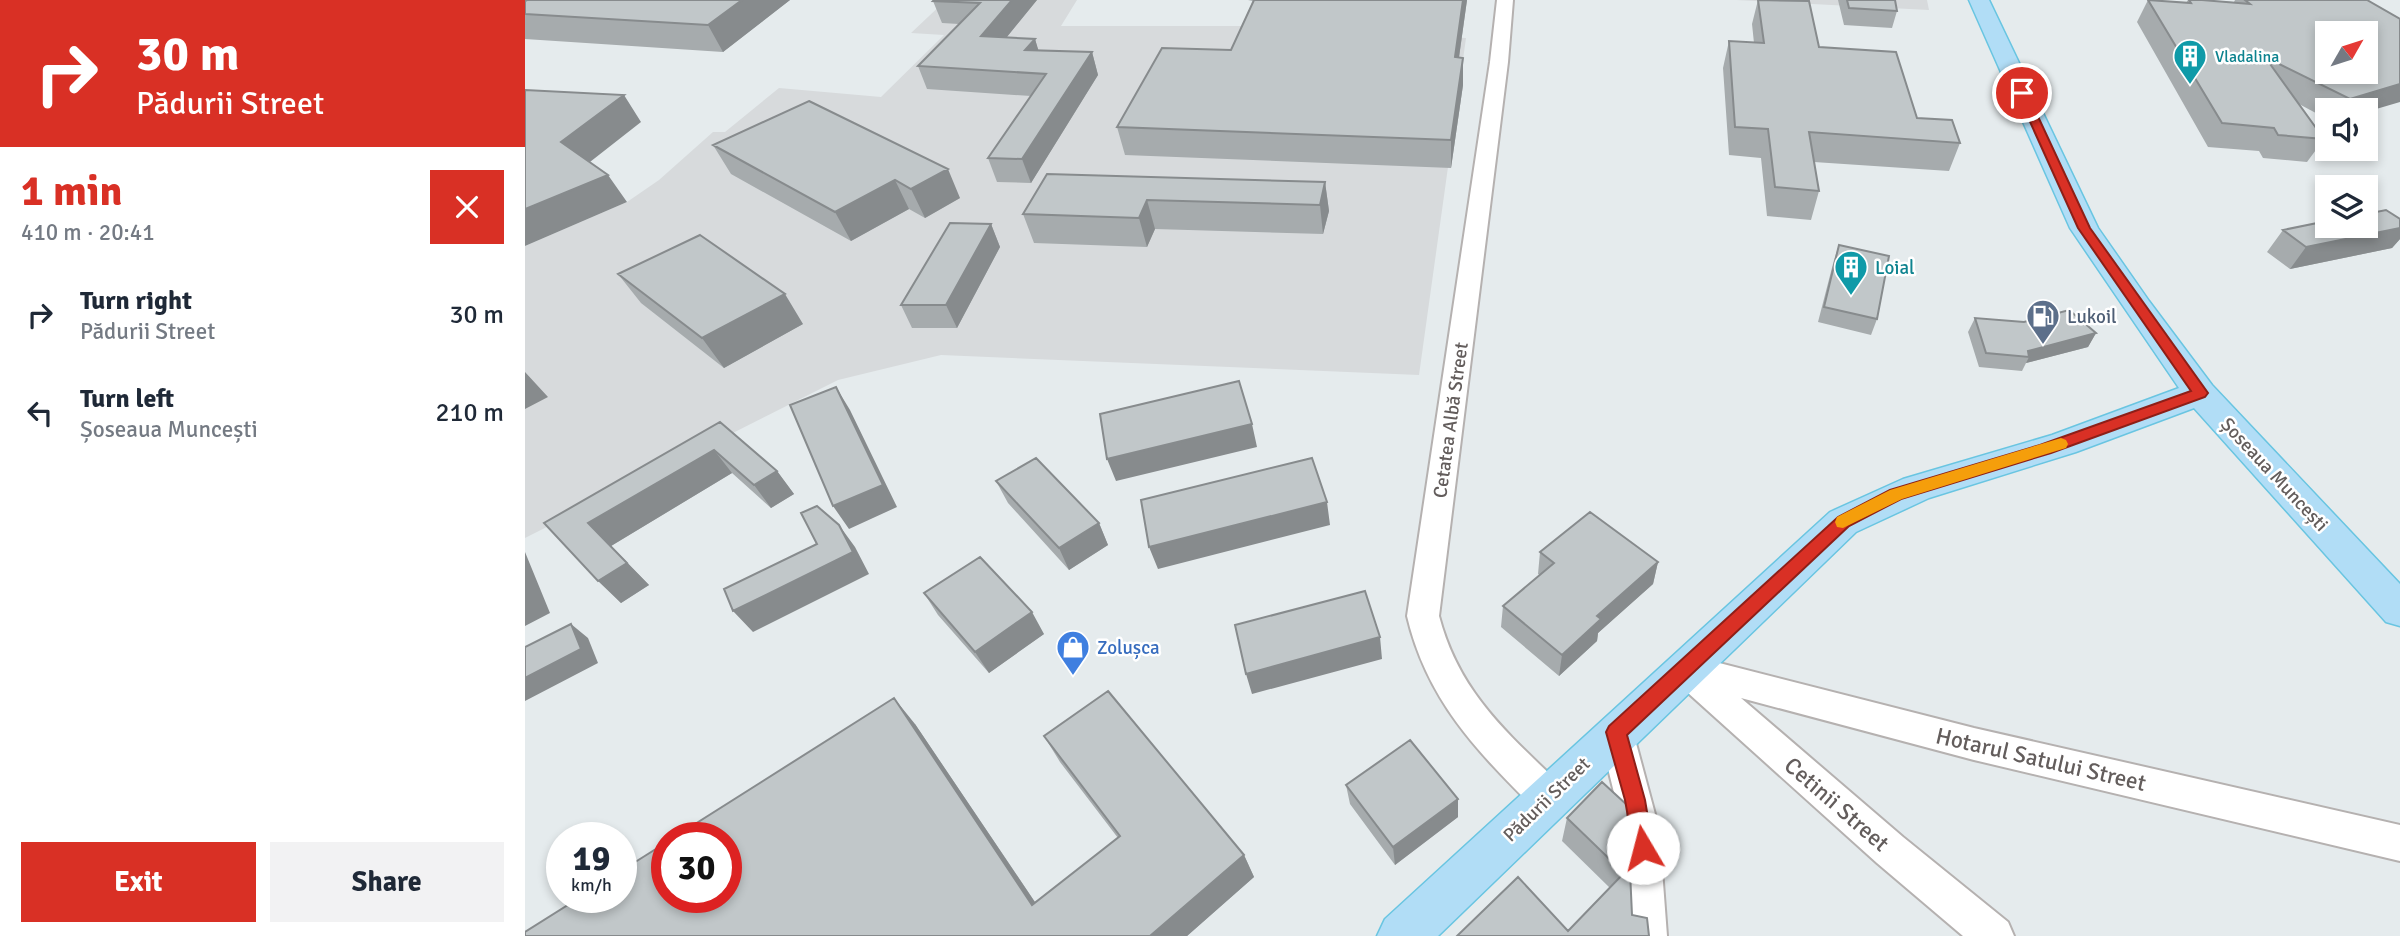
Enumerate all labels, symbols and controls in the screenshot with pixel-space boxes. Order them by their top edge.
north arrow [2315,21,2378,84]
map controls [2315,21,2378,238]
text: 30 m [136,24,239,84]
icon: right [21,28,112,119]
building icon: Vladalina [2171,37,2209,86]
place label: Vladalina [2215,47,2279,67]
pin [1992,63,2052,123]
icon: arrive [2003,74,2041,112]
text: Pădurii Street [136,84,324,123]
button: sound [2315,98,2378,161]
text: 1 min [21,166,122,217]
button: close [430,170,504,244]
button: layers [2315,175,2378,238]
text: 410 m · 20:41 [21,218,155,247]
building icon: Loial [1832,248,1870,297]
place label: Loial [1875,256,1915,280]
text: Turn right [80,285,192,317]
icon: right [21,296,59,334]
fuel station icon: Lukoil [2024,297,2062,346]
text: 30 m [449,299,504,331]
place label: Lukoil [2067,305,2117,329]
text: Pădurii Street [80,317,215,346]
street label: Cetatea Albă Street [1428,340,1474,500]
text: Turn left [80,383,174,415]
icon: left [21,394,59,432]
text: 210 m [435,397,504,429]
street label: Șoseaua Muncești [2215,413,2333,537]
text: Șoseaua Muncești [80,415,258,444]
shop icon: Zolușca [1054,628,1092,677]
place label: Zolușca [1097,636,1160,660]
street label: Hotarul Satului Street [1933,721,2149,798]
street label: Cetinii Street [1778,751,1895,858]
street label: Pădurii Street [1498,752,1595,847]
position arrow [1606,811,1680,885]
speed limit sign: 30 [651,822,742,913]
text: 19 [573,837,610,880]
button: Exit [21,842,256,922]
button: Share [270,842,504,922]
text: km/h [571,874,612,896]

